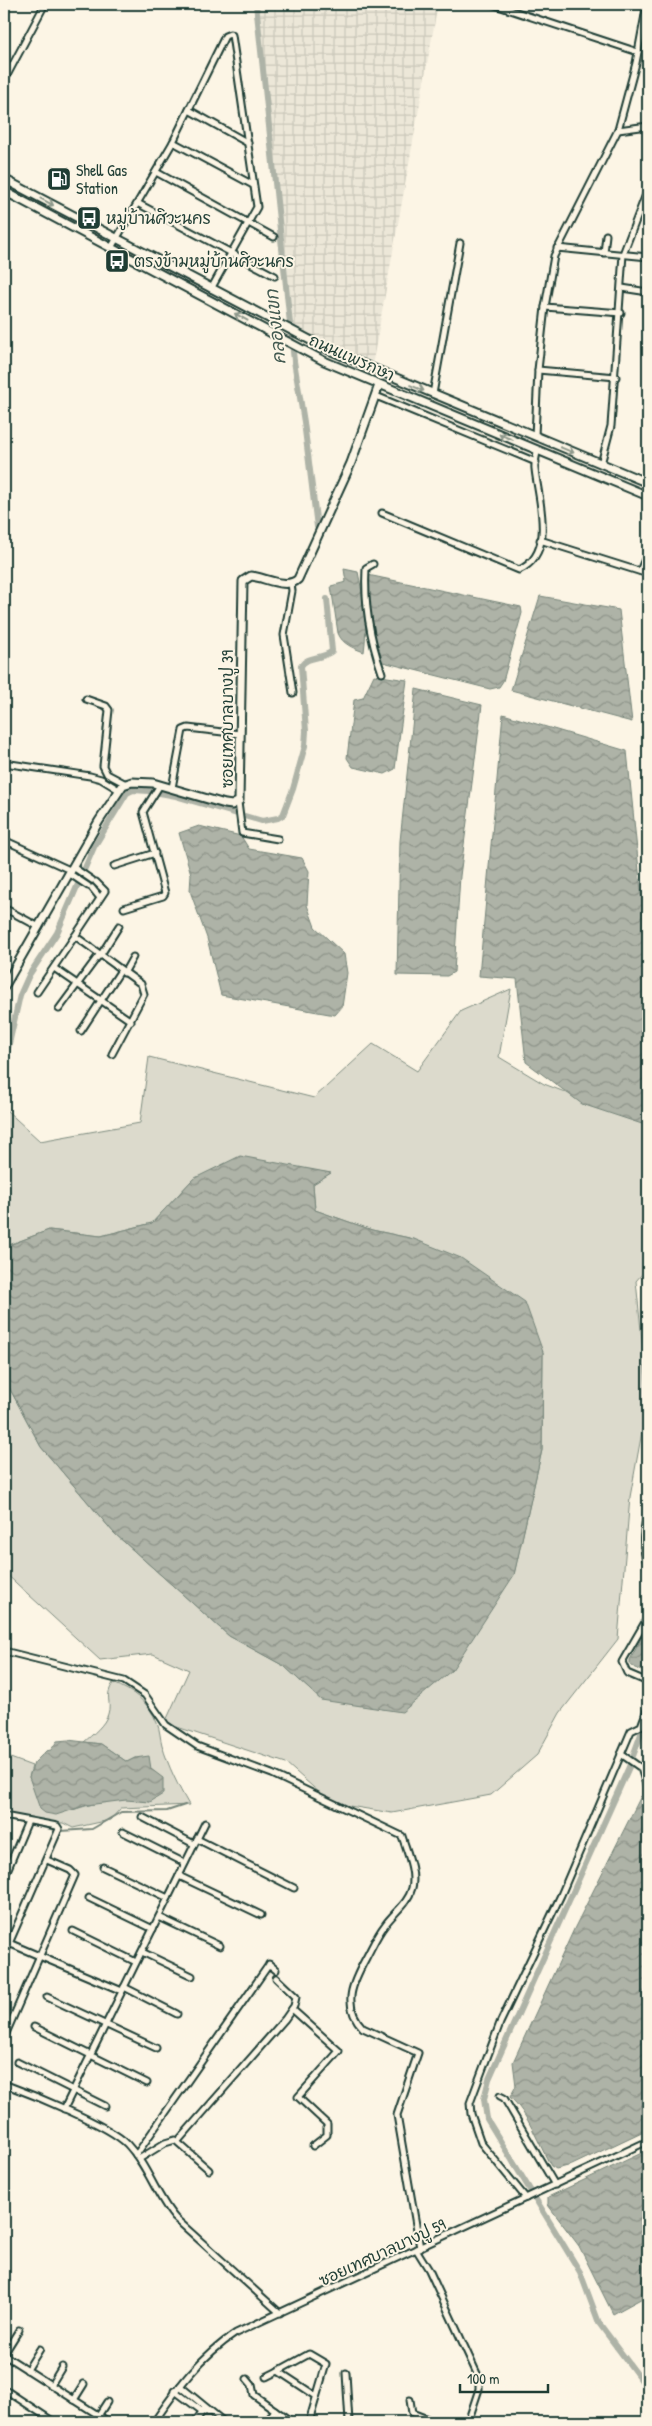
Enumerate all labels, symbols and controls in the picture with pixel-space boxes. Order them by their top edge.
place label: Shell Gas Station [76,159,127,199]
fuel station icon: Shell Gas Station [46,166,72,192]
one-way arrow [39,197,54,207]
bus stop icon: หมู่บ้านศิวะนคร [76,205,102,231]
place label: หมู่บ้านศิวะนคร [106,207,211,231]
bus stop icon: ตรงข้ามหมู่บ้านศิวะนคร [104,248,130,274]
place label: ตรงข้ามหมู่บ้านศิวะนคร [134,250,294,274]
water label: คลองแขก [258,287,291,366]
one-way arrow [234,312,249,322]
street label: ถนนแพรกษา [306,328,398,386]
one-way arrow [409,384,424,393]
one-way arrow [499,432,514,441]
one-way arrow [559,445,574,455]
street label: ซอยเทศบาลบางปู 39 [216,650,240,788]
street label: ซอยเทศบาลบางปู 59 [315,2213,450,2293]
scale bar [460,2361,547,2393]
text: 100 m [467,2368,500,2389]

